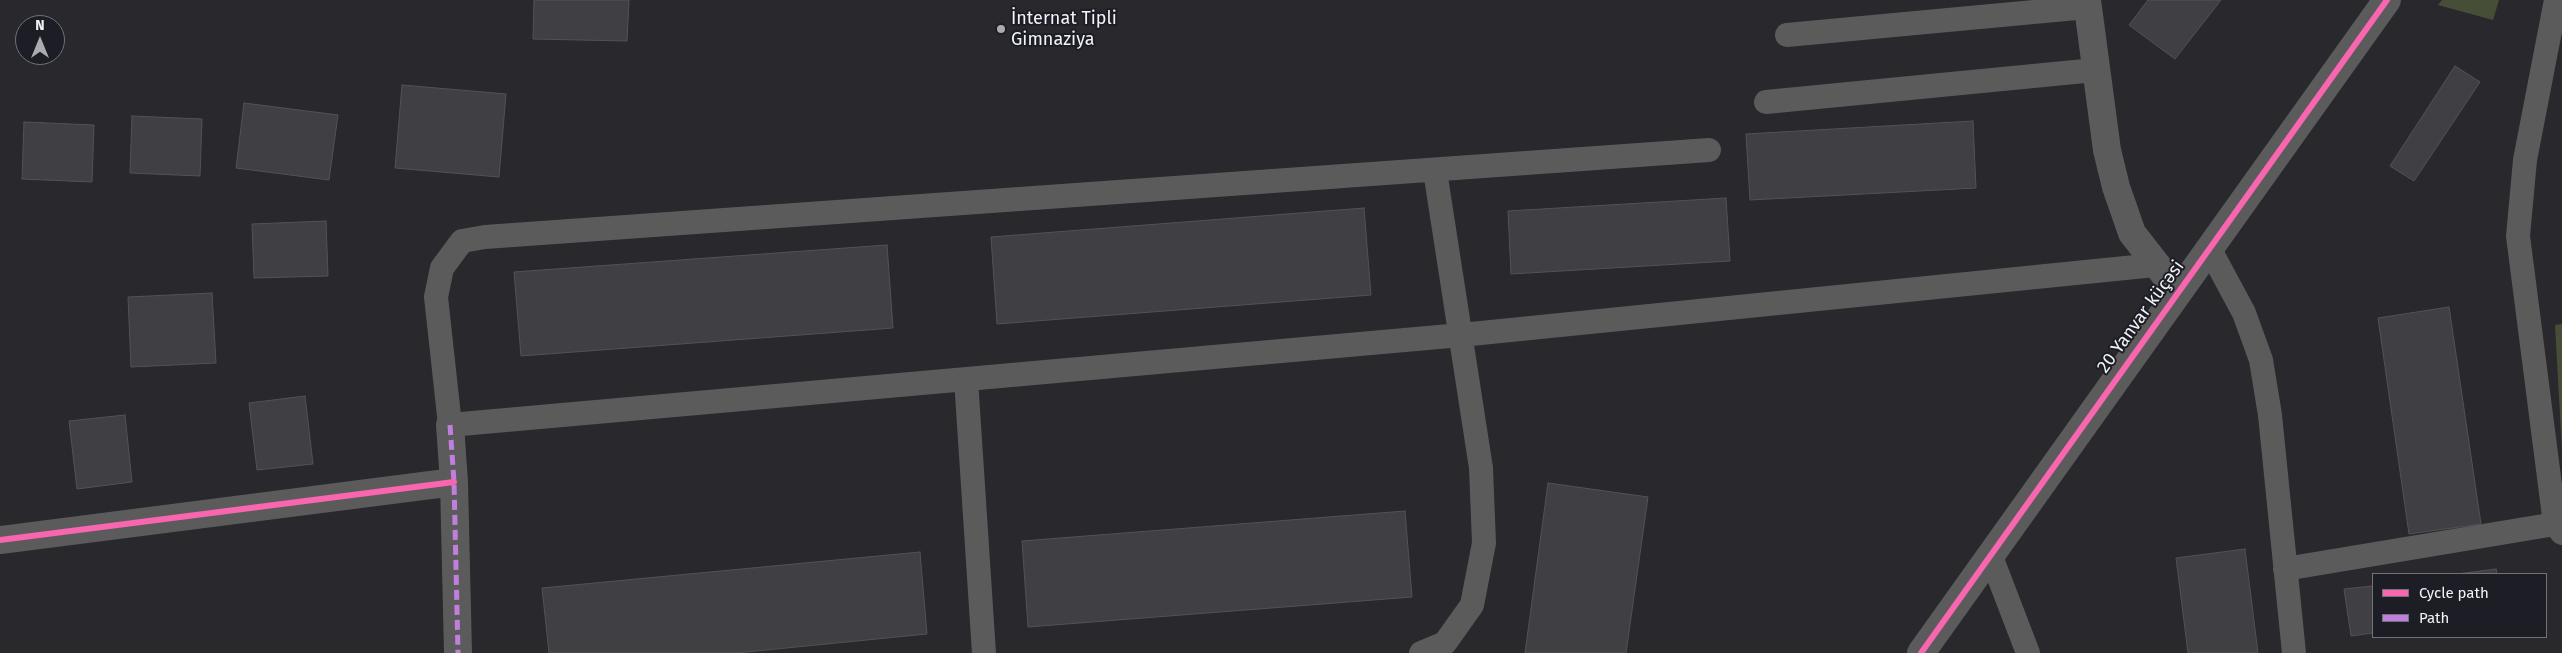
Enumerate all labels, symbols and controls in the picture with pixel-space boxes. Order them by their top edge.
place label: İnternat Tipli Gimnaziya [1011,8,1117,50]
north arrow [15,15,65,65]
text: N [35,17,45,34]
marker: İnternat Tipli Gimnaziya [995,23,1007,35]
street label: 20 Yanvar küçəsi [2093,257,2189,377]
legend [2372,573,2547,638]
text: Cycle path [2419,584,2489,602]
text: Path [2419,609,2449,627]

